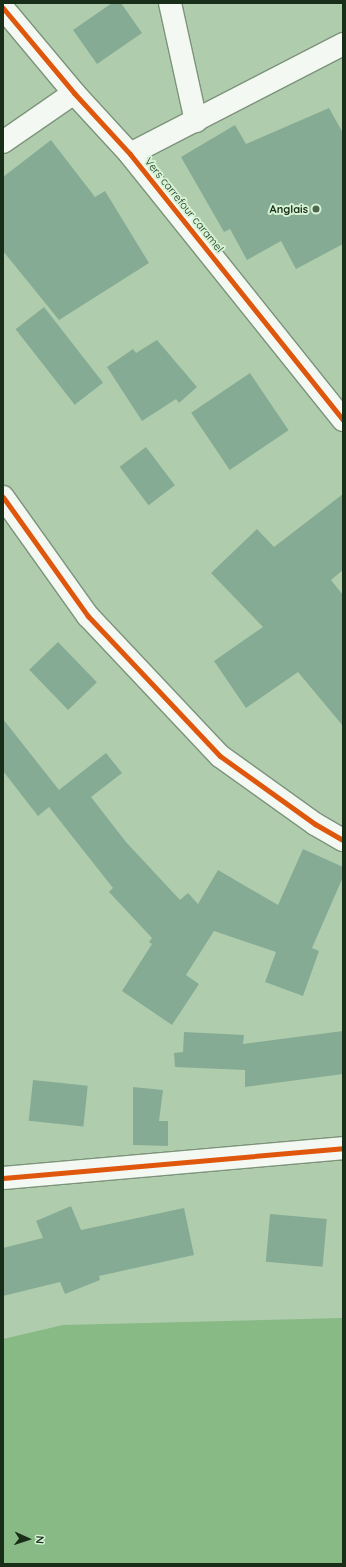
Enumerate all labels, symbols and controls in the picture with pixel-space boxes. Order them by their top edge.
street label: Vers carrefour caramel [142,155,226,255]
place label: Anglais [270,202,308,216]
marker: Anglais [311,204,321,214]
north arrow [8,1519,48,1559]
text: N [33,1535,47,1544]

